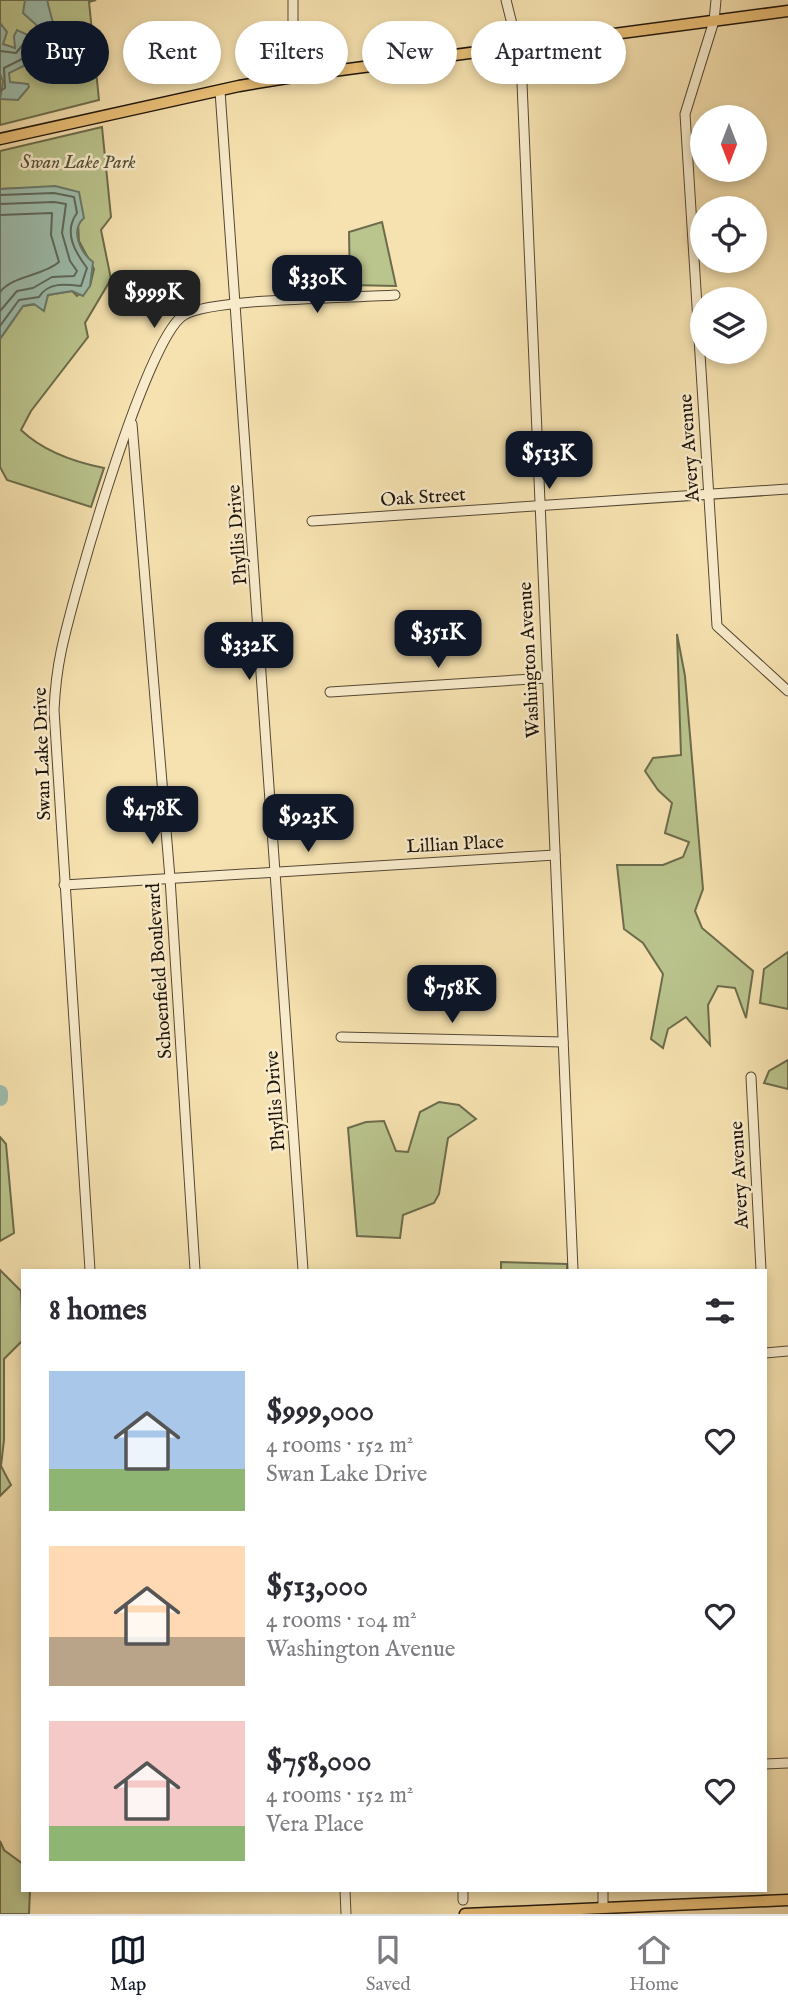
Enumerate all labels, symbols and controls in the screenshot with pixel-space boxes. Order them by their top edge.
chip: Buy [21,21,109,84]
chip: Rent [123,21,221,84]
chip: Filters [235,21,348,84]
chip: New [362,21,457,84]
chip: Apartment [471,21,626,84]
north arrow [690,105,766,182]
map controls [690,105,767,364]
park label: Swan Lake Park [20,151,136,175]
button: locate [690,196,767,273]
pin: $330K [268,256,366,315]
text: $330K [288,263,346,292]
pin: $999K [105,270,203,330]
text: $999K [124,278,184,307]
button: layers [690,287,767,364]
street label: Avery Avenue [674,393,706,504]
pin: $513K [500,432,598,491]
text: $513K [522,439,576,468]
street label: Oak Street [380,483,467,513]
street label: Phyllis Drive [222,484,253,586]
street label: Washington Avenue [514,581,546,739]
pin: $351K [389,610,487,670]
text: $351K [411,618,465,647]
pin: $332K [200,622,298,682]
text: $332K [220,630,278,659]
street label: Swan Lake Drive [29,687,57,821]
pin: $478K [103,786,201,846]
text: $478K [122,794,182,823]
pin: $923K [259,794,357,854]
text: $923K [279,802,337,831]
street label: Lillian Place [406,830,505,860]
street label: Schoenfield Boulevard [142,881,178,1060]
pin: $758K [403,965,501,1025]
text: $758K [423,973,481,1002]
street label: Phyllis Drive [260,1050,291,1152]
street label: Avery Avenue [725,1120,755,1230]
text: 8 homes [49,1292,147,1330]
icon: filters [701,1292,739,1330]
text: $999,000 [266,1393,374,1431]
icon: home [105,1399,189,1483]
icon: heart [701,1422,739,1460]
text: 4 rooms · 152 m² [266,1431,413,1460]
text: Swan Lake Drive [266,1460,427,1489]
text: $513,000 [266,1568,368,1606]
icon: home [105,1574,189,1658]
icon: heart [701,1597,739,1635]
text: 4 rooms · 104 m² [266,1606,417,1635]
text: Washington Avenue [266,1635,455,1664]
text: $758,000 [266,1743,371,1781]
icon: home [105,1749,189,1833]
icon: heart [701,1772,739,1810]
text: 4 rooms · 152 m² [266,1781,413,1810]
text: Vera Place [266,1810,364,1839]
tab: Map [109,1931,147,1997]
tab: Saved [366,1931,411,1997]
tab: Home [629,1931,679,1997]

